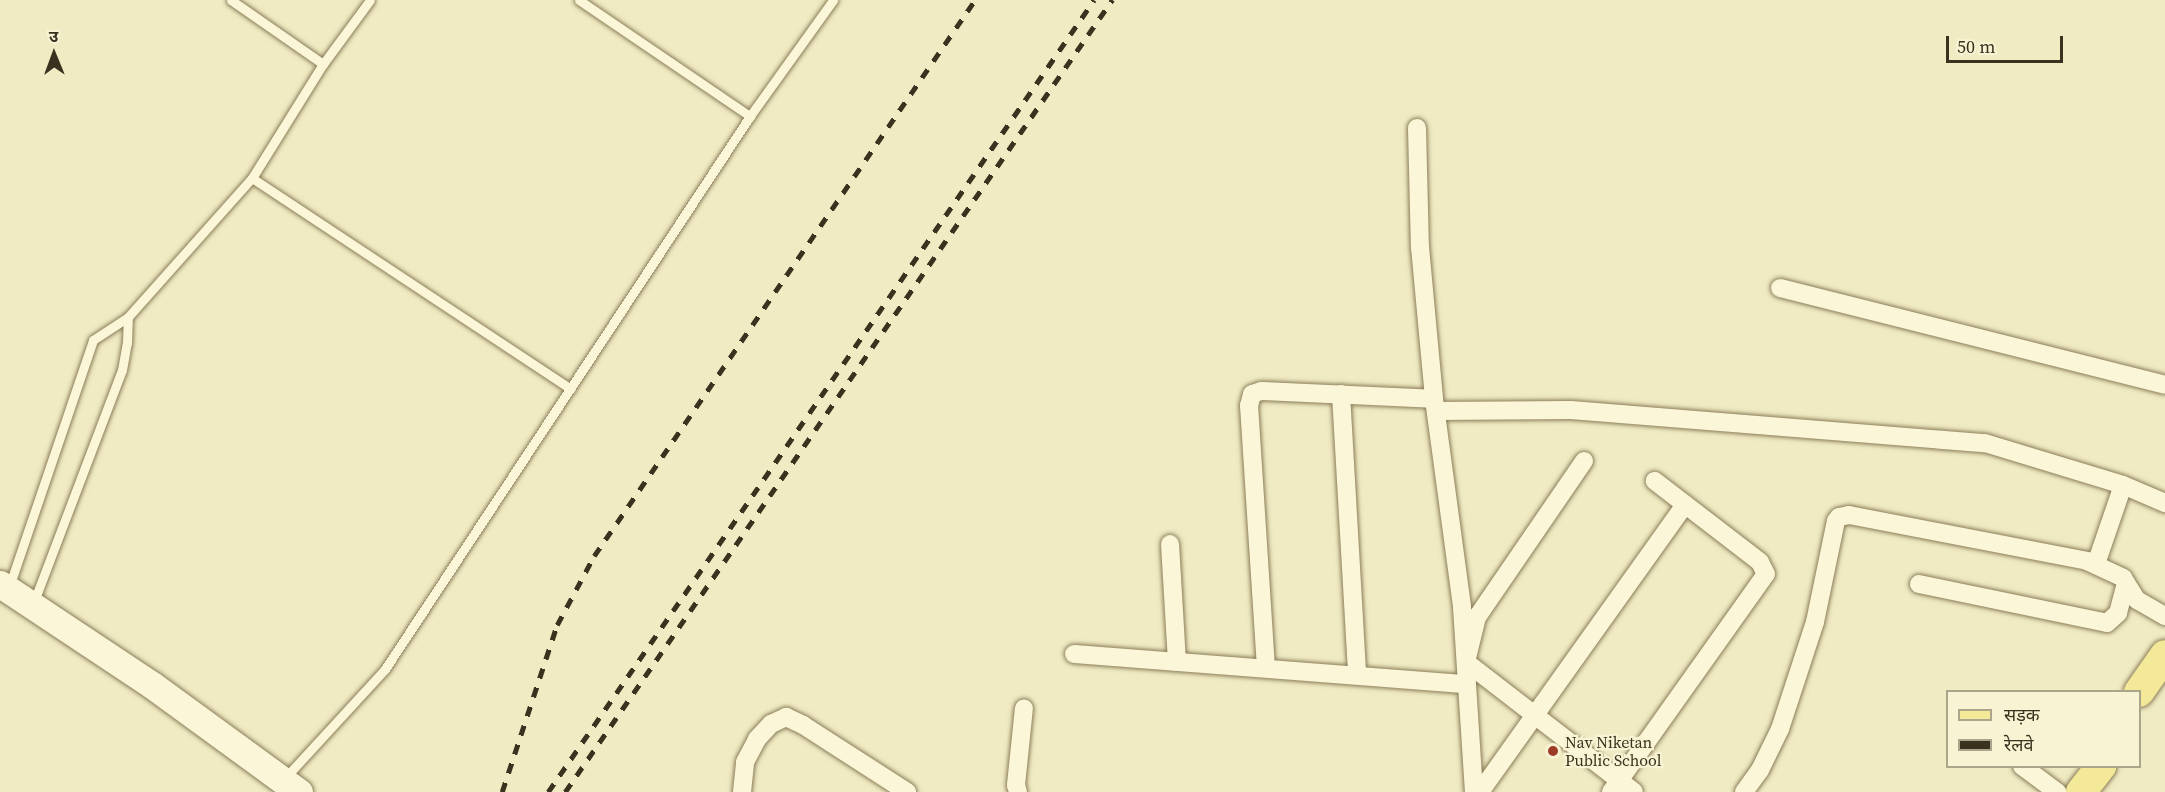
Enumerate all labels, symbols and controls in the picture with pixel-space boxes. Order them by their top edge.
north arrow [24,24,84,84]
scale bar [1949,24,2066,62]
text: उ [49,25,59,47]
text: 50 m [1957,34,1995,59]
legend [1946,690,2141,768]
text: सड़क [2004,702,2040,727]
place label: Nav Niketan Public School [1565,732,1662,770]
text: रेलवे [2004,732,2034,757]
marker: Nav Niketan Public School [1546,744,1560,758]

